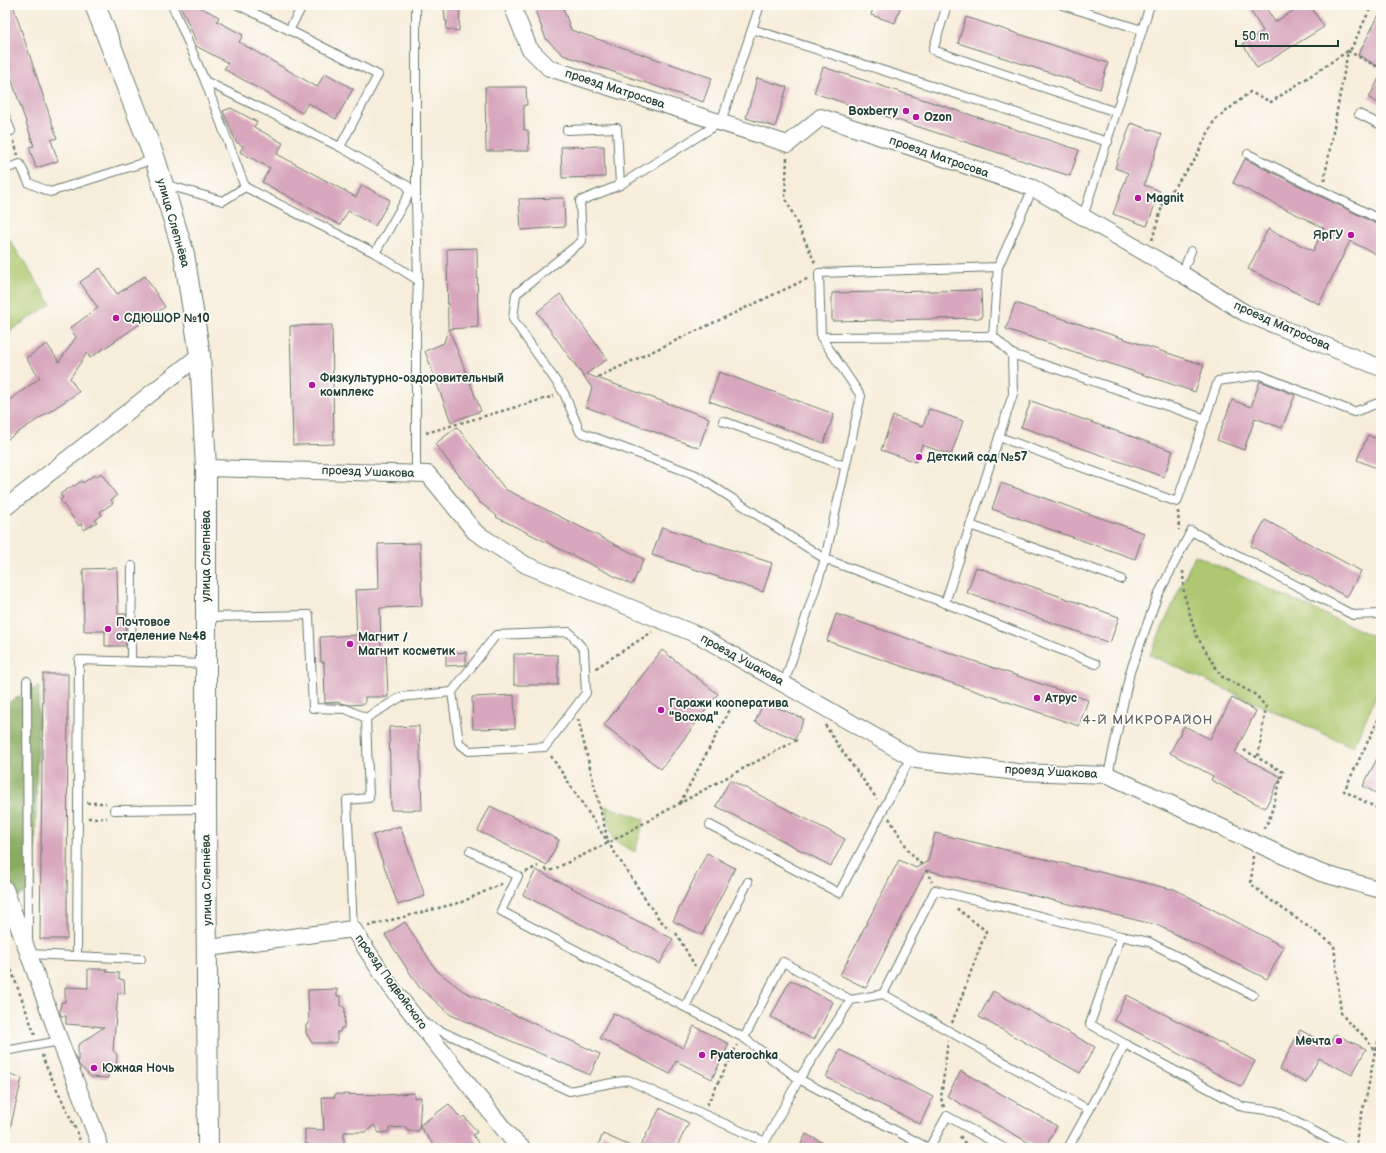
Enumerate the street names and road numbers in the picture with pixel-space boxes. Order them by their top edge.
street label: проезд Матросова [563,66,667,112]
street label: проезд Матросова [887,133,991,181]
street label: улица Слепнёва [153,177,193,269]
street label: проезд Матросова [1231,298,1333,354]
street label: проезд Ушакова [321,463,415,481]
street label: улица Слепнёва [199,510,214,602]
street label: проезд Ушакова [698,631,786,689]
street label: проезд Ушакова [1004,762,1098,782]
street label: улица Слепнёва [199,834,215,926]
street label: проезд Подвойского [352,932,430,1032]

